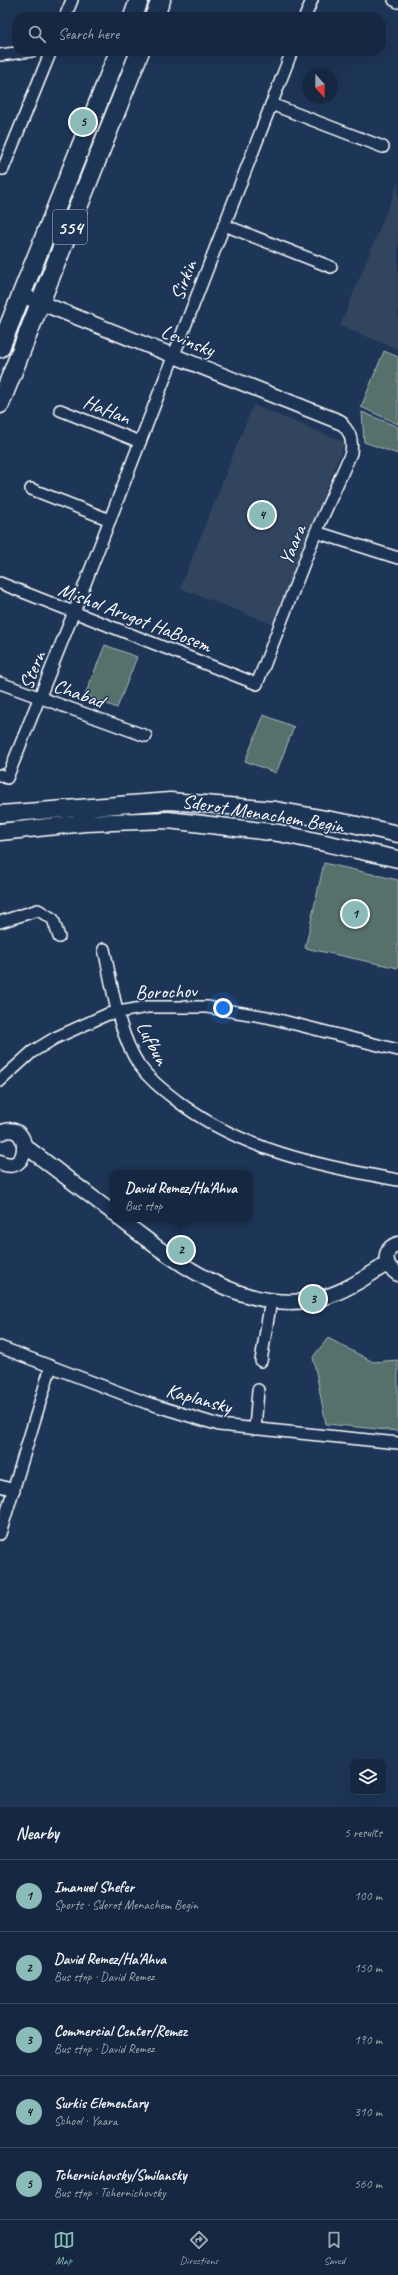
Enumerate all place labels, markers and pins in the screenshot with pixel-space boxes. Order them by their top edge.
pin: 5 [70,107,96,137]
pin: 4 [249,500,275,530]
pin: 1 [342,899,368,929]
pin: 2 [168,1235,194,1265]
pin: 3 [300,1284,326,1314]

